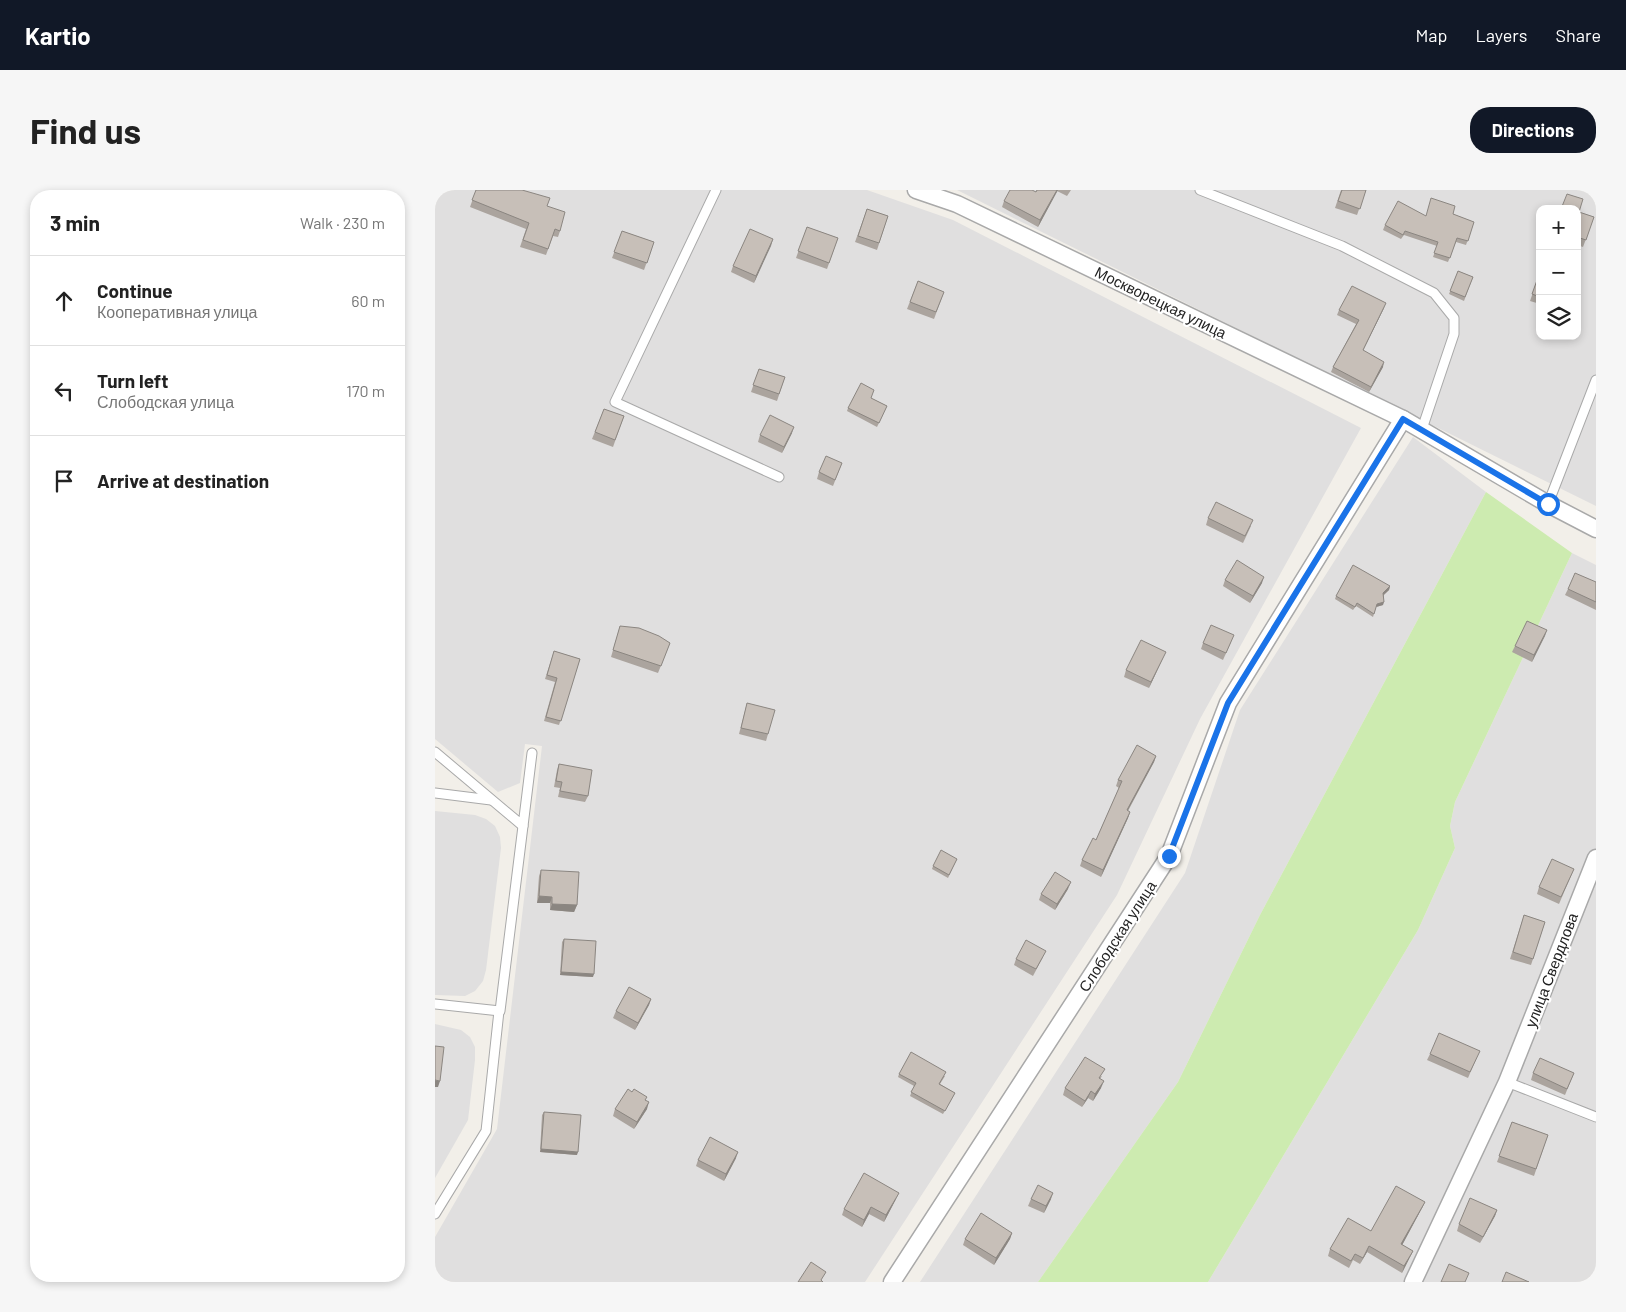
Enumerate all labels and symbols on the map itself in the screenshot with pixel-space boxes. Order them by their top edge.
street label: Москворецкая улица [1092,262,1230,342]
route start [1537,493,1560,516]
route end [1158,845,1181,868]
street label: Слободская улица [1074,877,1160,995]
street label: улица Свердлова [1521,910,1581,1030]

